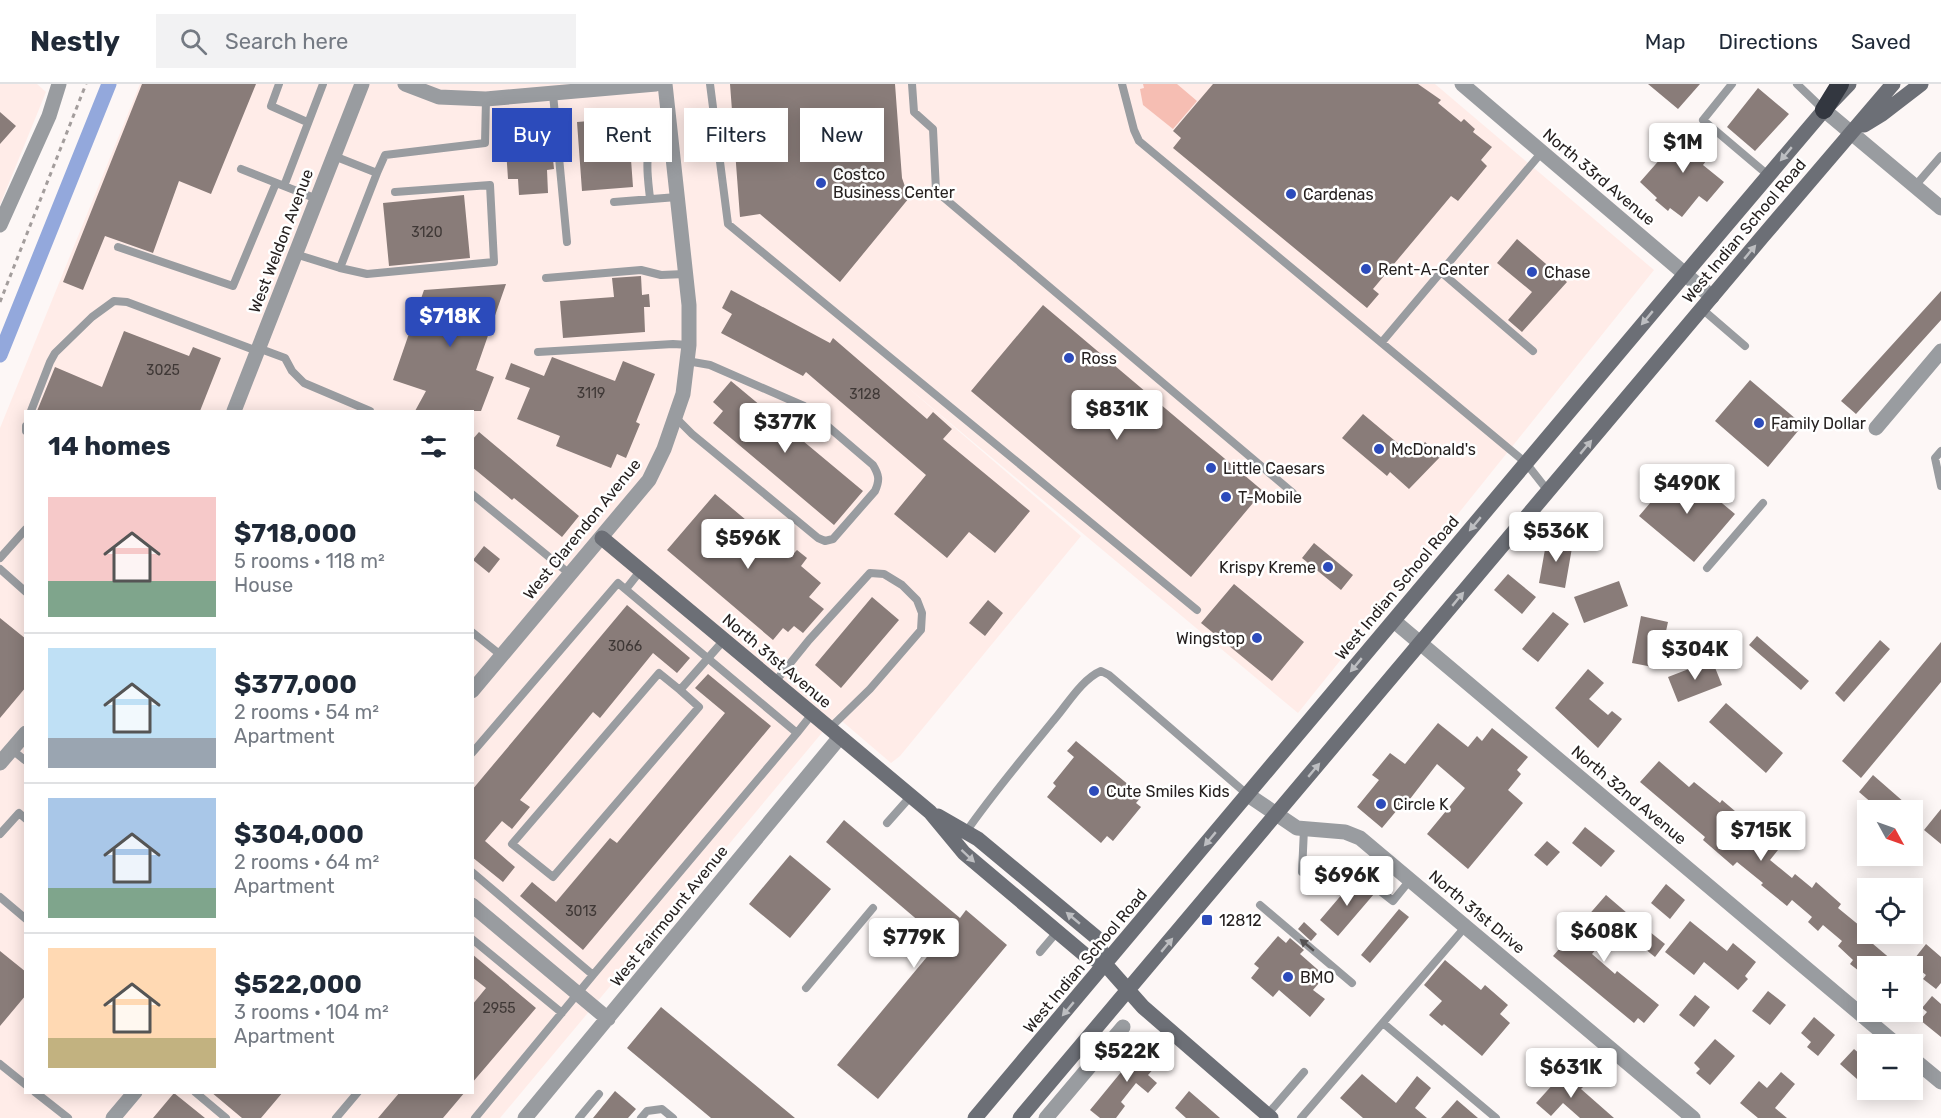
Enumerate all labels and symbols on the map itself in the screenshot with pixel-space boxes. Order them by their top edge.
pin: $1M [1654,123,1712,174]
street label: North 33rd Avenue [1539,125,1659,229]
one-way arrow [1780,147,1793,162]
street label: West Indian School Road [1678,155,1810,307]
place label: Costco Business Center [833,165,955,202]
street label: West Weldon Avenue [245,166,317,316]
marker: Costco Business Center [814,176,828,190]
place label: Cardenas [1303,185,1374,204]
marker: Cardenas [1284,187,1298,201]
house number: 3120 [411,224,443,241]
one-way arrow [1743,244,1756,260]
place label: Rent-A-Center [1378,260,1489,279]
marker: Rent-A-Center [1359,262,1373,276]
place label: Chase [1544,263,1590,282]
marker: Chase [1525,265,1539,279]
pin: $718K [408,297,492,348]
one-way arrow [1641,310,1654,325]
place label: Ross [1081,349,1117,368]
marker: Ross [1062,351,1076,365]
house number: 3025 [146,362,180,379]
house number: 3119 [577,385,605,402]
house number: 3128 [849,386,881,403]
pin: $831K [1075,390,1159,441]
pin: $377K [743,403,827,454]
place label: Family Dollar [1771,414,1866,433]
marker: Family Dollar [1752,416,1766,430]
place label: McDonald's [1391,440,1476,459]
one-way arrow [1579,440,1592,455]
marker: McDonald's [1372,442,1386,456]
street label: West Clarendon Avenue [519,455,645,603]
place label: Little Caesars [1223,459,1325,478]
marker: Little Caesars [1204,461,1218,475]
pin: $490K [1645,464,1729,515]
place label: T-Mobile [1238,488,1302,507]
marker: T-Mobile [1219,490,1233,504]
street label: West Indian School Road [1331,512,1463,664]
pin: $536K [1514,512,1598,563]
one-way arrow [1469,516,1482,531]
pin: $596K [706,519,790,570]
place label: Krispy Kreme [1219,558,1316,577]
marker: Krispy Kreme [1321,560,1335,574]
one-way arrow [1451,591,1464,607]
street label: North 31st Avenue [719,610,835,712]
place label: Wingstop [1176,629,1245,648]
pin: $304K [1653,630,1737,681]
marker: Wingstop [1250,631,1264,645]
house number: 3066 [608,638,642,655]
one-way arrow [1350,657,1363,672]
street label: North 32nd Avenue [1568,741,1690,849]
one-way arrow [1307,763,1320,778]
place label: Cute Smiles Kids [1106,782,1230,801]
marker: Cute Smiles Kids [1087,784,1101,798]
place label: Circle K [1393,795,1449,814]
marker: Circle K [1374,797,1388,811]
north arrow [1857,800,1923,866]
pin: $715K [1719,811,1803,862]
one-way arrow [1204,831,1217,847]
street label: West Fairmount Avenue [606,842,732,990]
one-way arrow [960,849,975,862]
pin: $696K [1305,856,1389,907]
street label: North 31st Drive [1425,866,1529,958]
street label: West Indian School Road [1019,885,1151,1037]
house number: 3013 [565,903,597,920]
place label: 12812 [1219,911,1262,930]
one-way arrow [1066,912,1081,925]
pin: $608K [1562,912,1646,963]
marker: 12812 [1200,913,1214,927]
pin: $779K [872,918,956,969]
one-way arrow [1160,938,1173,953]
one-way arrow [1300,939,1315,952]
place label: BMO [1300,968,1334,987]
marker: BMO [1281,970,1295,984]
house number: 2955 [482,1000,516,1017]
one-way arrow [1062,1001,1075,1016]
pin: $522K [1085,1032,1169,1083]
pin: $631K [1529,1048,1613,1099]

